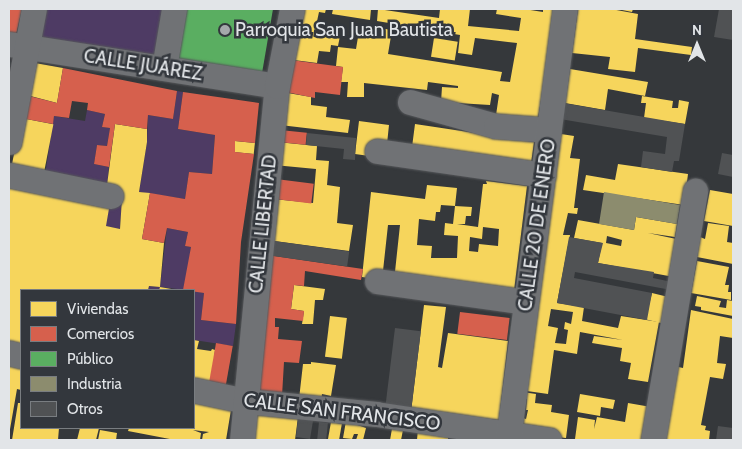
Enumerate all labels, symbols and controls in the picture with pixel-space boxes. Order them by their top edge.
place label: Parroquia San Juan Bautista [235,19,453,41]
north arrow [672,20,722,70]
text: N [692,21,702,39]
marker: Parroquia San Juan Bautista [219,24,231,36]
street label: CALLE JUÁREZ [82,44,204,86]
street label: CALLE 20 DE ENERO [514,137,560,313]
street label: CALLE LIBERTAD [244,154,282,294]
legend [20,289,195,429]
text: Viviendas [67,300,128,318]
text: Comercios [67,325,134,343]
text: Público [67,350,113,368]
text: Industria [67,375,122,393]
street label: CALLE SAN FRANCISCO [242,389,442,435]
text: Otros [67,400,103,418]

